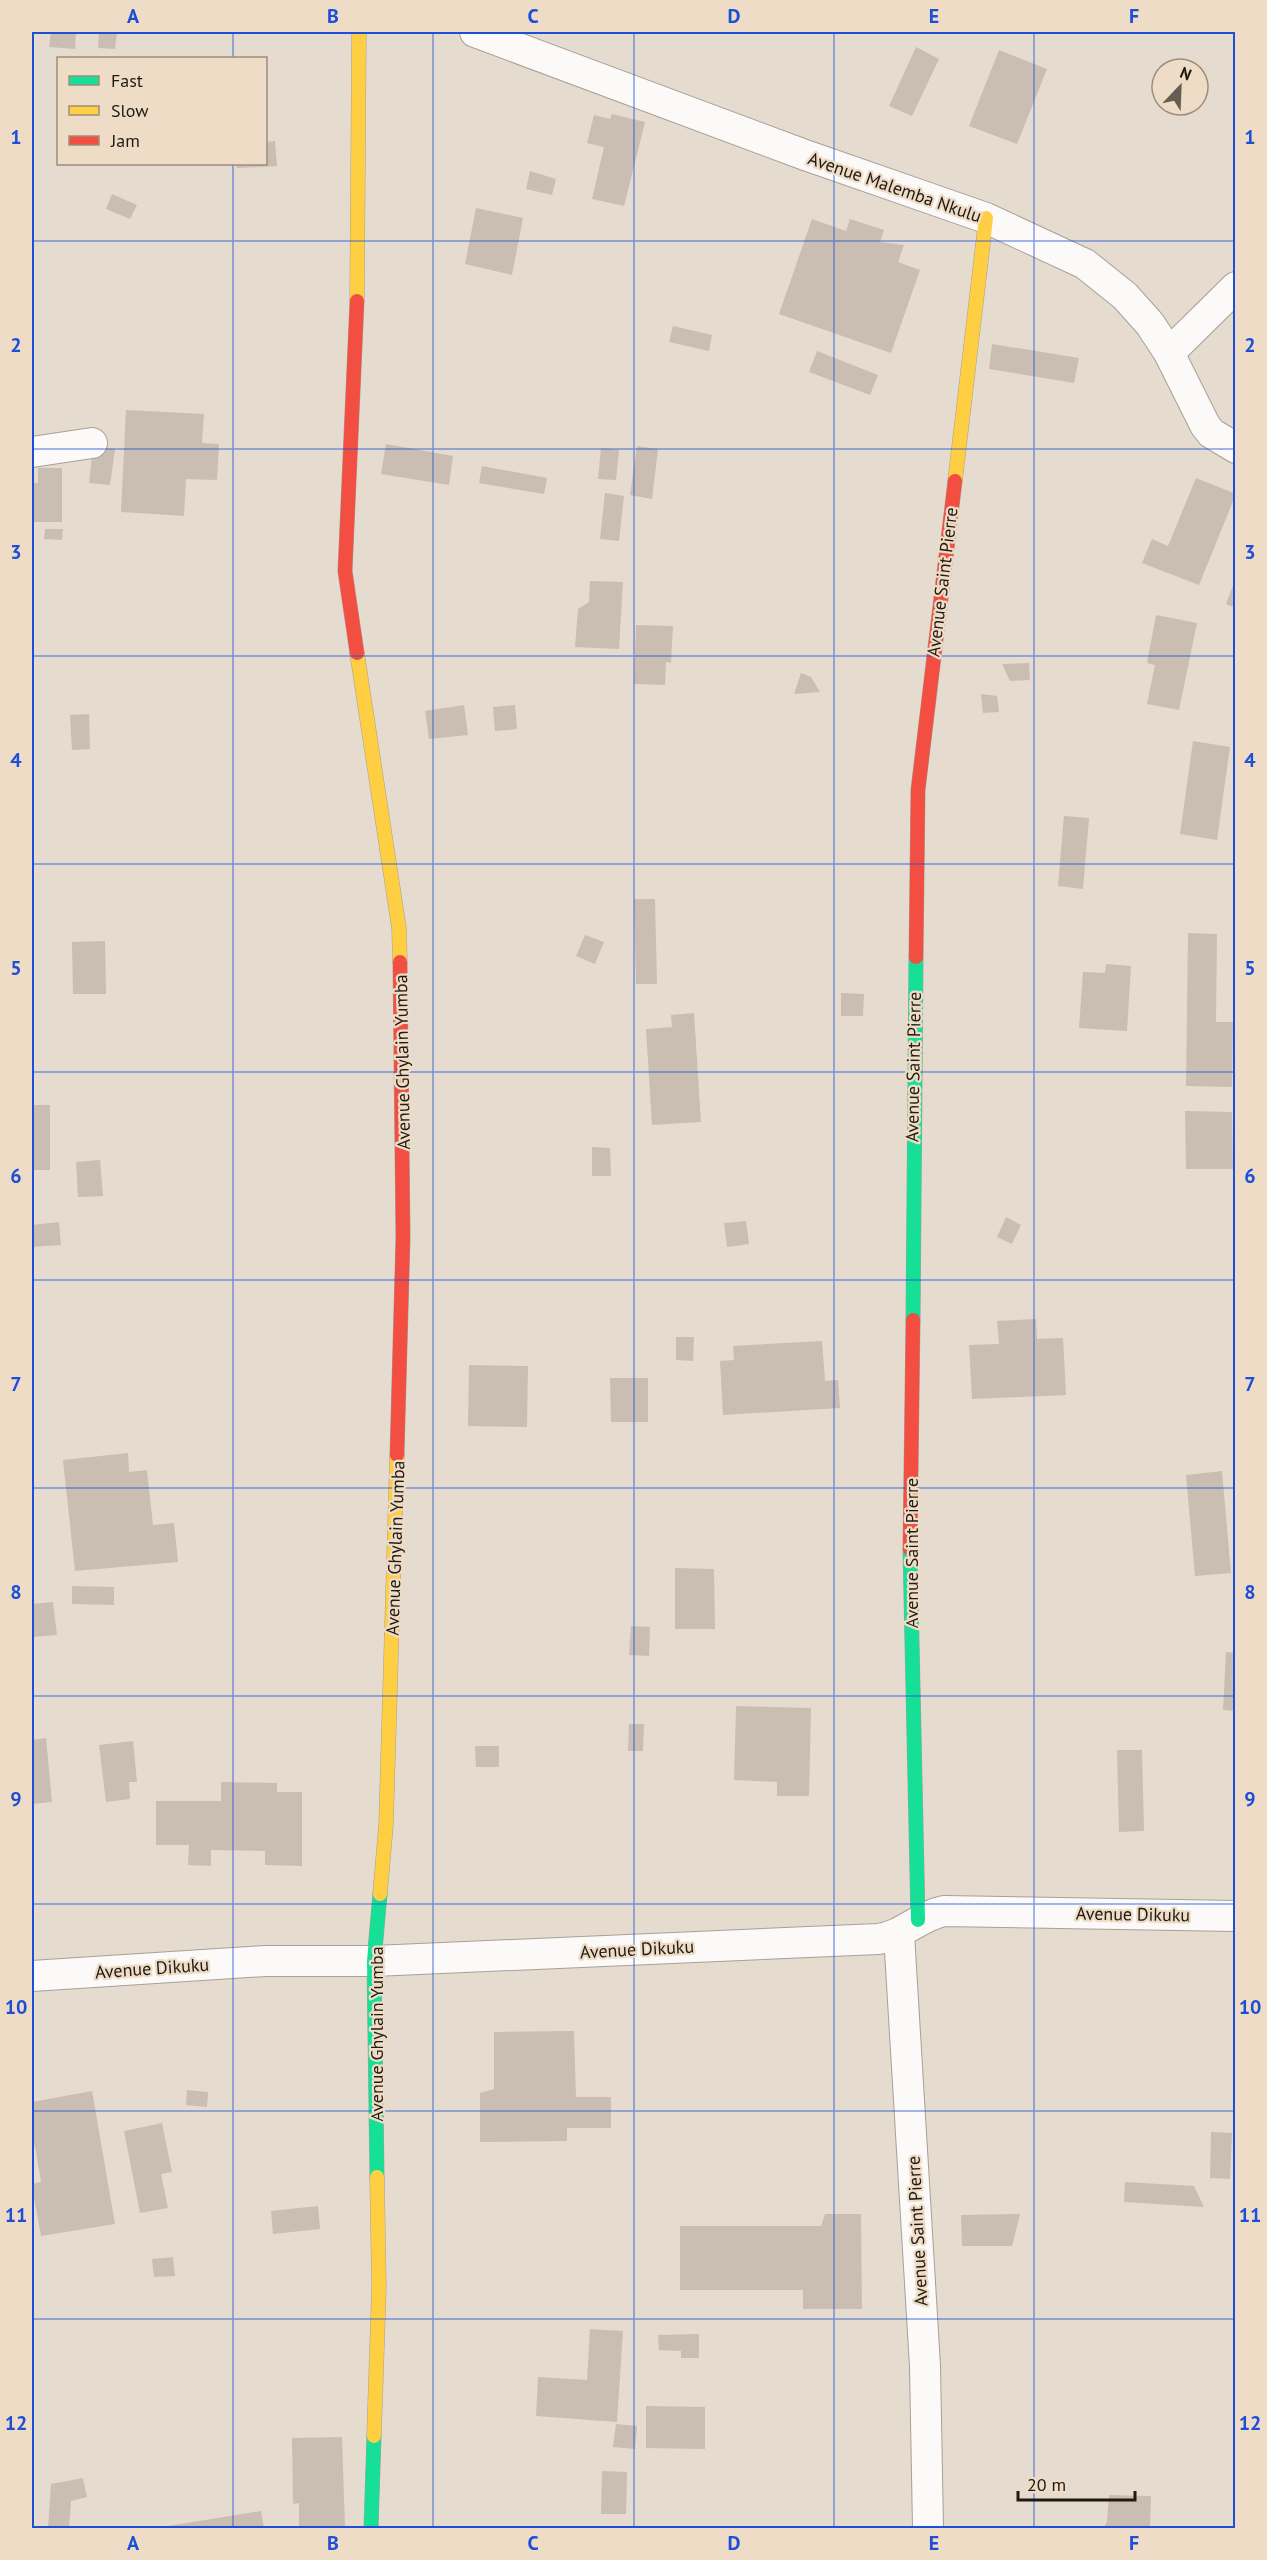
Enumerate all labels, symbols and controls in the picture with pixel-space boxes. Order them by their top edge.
text: A [127,3,140,29]
text: B [327,3,339,29]
text: C [527,3,539,29]
text: D [728,3,741,29]
text: E [929,3,939,29]
text: F [1129,3,1139,29]
legend [57,57,267,165]
north arrow [1150,57,1210,117]
text: N [1177,62,1195,84]
text: Fast [111,69,143,92]
text: Slow [111,99,149,122]
text: 1 [10,124,22,150]
text: 1 [1244,124,1256,150]
text: Jam [110,129,140,152]
street label: Avenue Malemba Nkulu [805,146,985,228]
text: 2 [10,332,22,358]
text: 2 [1244,332,1256,358]
street label: Avenue Saint Pierre [921,506,963,658]
text: 3 [10,539,22,565]
text: 3 [1244,539,1256,565]
text: 4 [10,747,22,773]
text: 4 [1244,747,1256,773]
text: 5 [10,955,22,981]
text: 5 [1244,955,1256,981]
street label: Avenue Ghylain Yumba [389,974,415,1150]
street label: Avenue Saint Pierre [900,992,926,1142]
text: 6 [10,1163,22,1189]
text: 6 [1244,1163,1256,1189]
text: 7 [10,1371,22,1397]
text: 7 [1244,1371,1256,1397]
street label: Avenue Ghylain Yumba [380,1460,410,1636]
street label: Avenue Saint Pierre [900,1478,923,1628]
text: 8 [10,1579,22,1605]
text: 8 [1244,1579,1256,1605]
text: 9 [10,1786,22,1812]
text: 9 [1244,1786,1256,1812]
street label: Avenue Dikuku [1076,1902,1190,1926]
street label: Avenue Dikuku [579,1935,695,1963]
street label: Avenue Ghylain Yumba [365,1946,388,2122]
street label: Avenue Dikuku [94,1953,210,1983]
text: 10 [5,1994,27,2020]
text: 10 [1239,1994,1261,2020]
street label: Avenue Saint Pierre [902,2155,932,2307]
text: 11 [5,2202,27,2228]
text: 11 [1239,2202,1261,2228]
text: 12 [5,2410,27,2436]
text: 12 [1239,2410,1261,2436]
scale bar [1018,2464,1135,2502]
text: 20 m [1027,2473,1066,2496]
text: A [127,2530,140,2556]
text: B [327,2530,339,2556]
text: C [527,2530,539,2556]
text: D [728,2530,741,2556]
text: E [929,2530,939,2556]
text: F [1129,2530,1139,2556]

